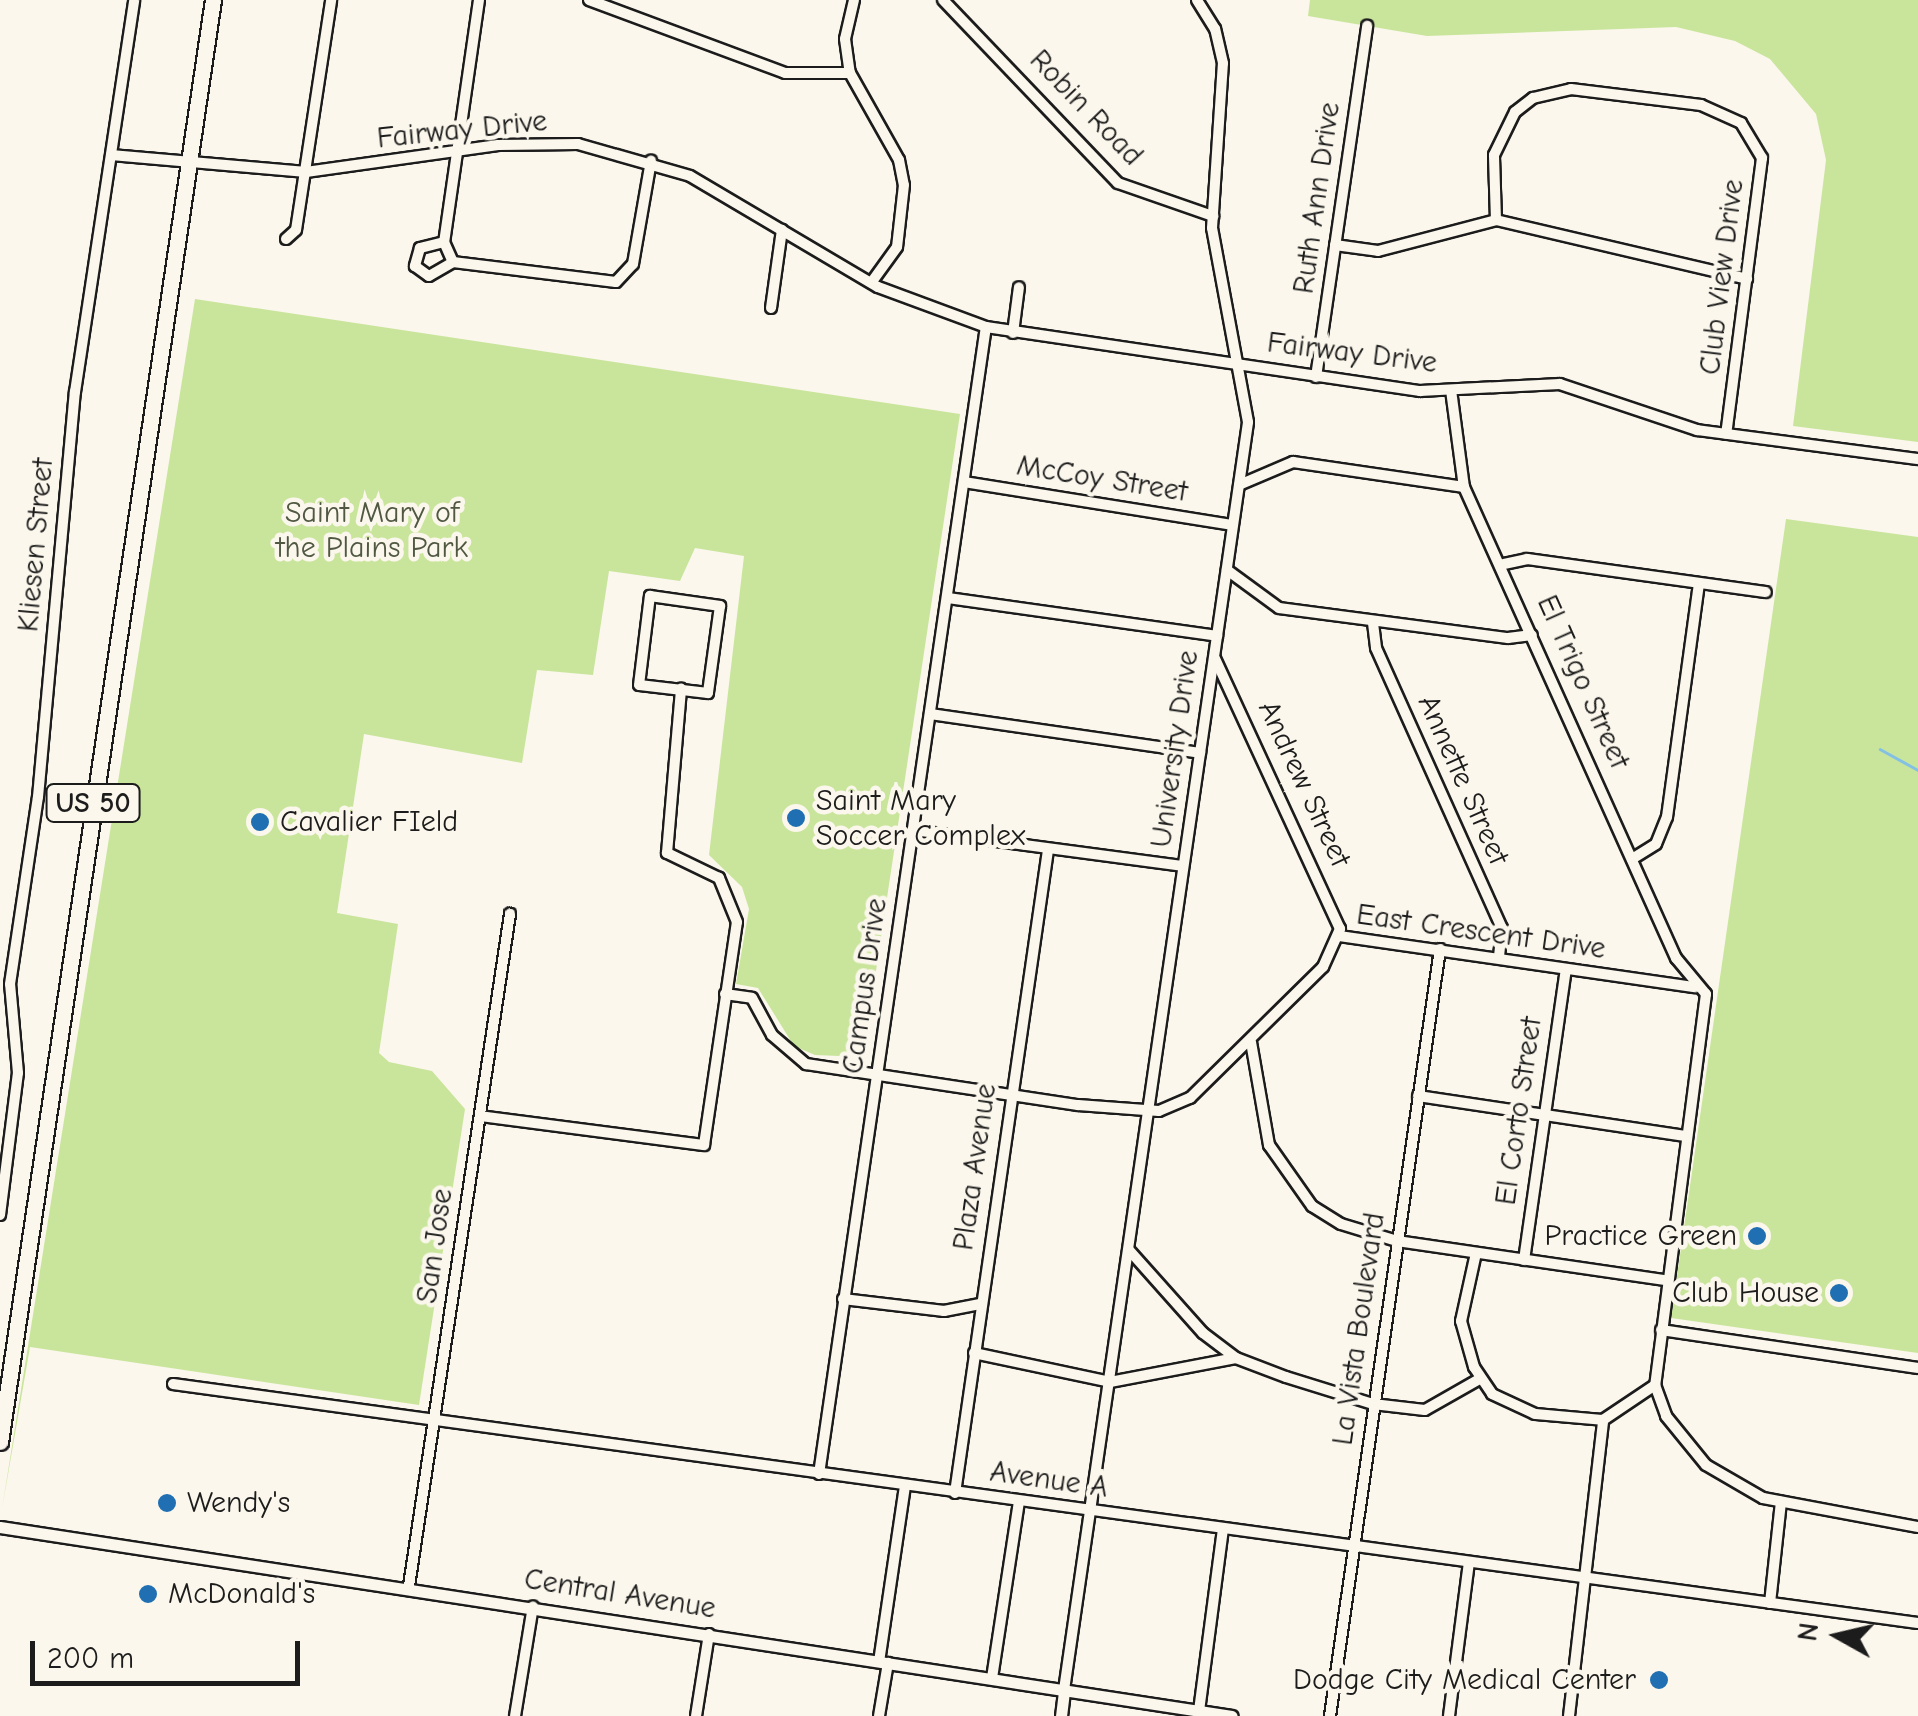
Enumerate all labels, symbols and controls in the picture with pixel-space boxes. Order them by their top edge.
street label: Robin Road [1022,42,1150,174]
street label: Ruth Ann Drive [1286,100,1348,296]
street label: Fairway Drive [375,103,549,157]
street label: Club View Drive [1692,177,1752,377]
street label: Fairway Drive [1265,325,1439,381]
street label: McCoy Street [1014,448,1190,510]
street label: Kliesen Street [10,457,62,633]
park label: Saint Mary of the Plains Park [276,495,468,566]
street label: El Trigo Street [1529,590,1637,774]
street label: University Drive [1143,648,1207,850]
street label: Annette Street [1410,690,1516,870]
street label: Andrew Street [1250,695,1358,873]
road number: US 50 [46,780,140,826]
place label: Saint Mary Soccer Complex [816,783,1025,854]
place label: Cavalier FIeld [280,804,458,840]
marker: Saint Mary Soccer Complex [785,807,807,829]
marker: Cavalier FIeld [249,811,271,833]
street label: Campus Drive [835,896,895,1076]
street label: East Crescent Drive [1354,897,1608,967]
street label: El Corto Street [1488,1015,1550,1207]
street label: Plaza Avenue [945,1081,1005,1253]
street label: San Jose [409,1186,461,1306]
street label: La Vista Boulevard [1325,1210,1393,1448]
place label: Practice Green [1545,1218,1737,1254]
marker: Practice Green [1746,1225,1768,1247]
place label: Club House [1672,1275,1819,1311]
marker: Club House [1828,1282,1850,1304]
street label: Avenue A [988,1454,1110,1506]
place label: Wendy's [187,1485,290,1521]
marker: Wendy's [156,1492,178,1514]
street label: Central Avenue [522,1561,718,1627]
place label: McDonald's [168,1576,315,1612]
marker: McDonald's [137,1583,159,1605]
north arrow [1788,1586,1888,1686]
scale bar [35,1621,305,1683]
text: N [1791,1621,1825,1643]
text: 200 m [47,1641,134,1676]
place label: Dodge City Medical Center [1293,1662,1636,1698]
marker: Dodge City Medical Center [1646,1667,1672,1693]

